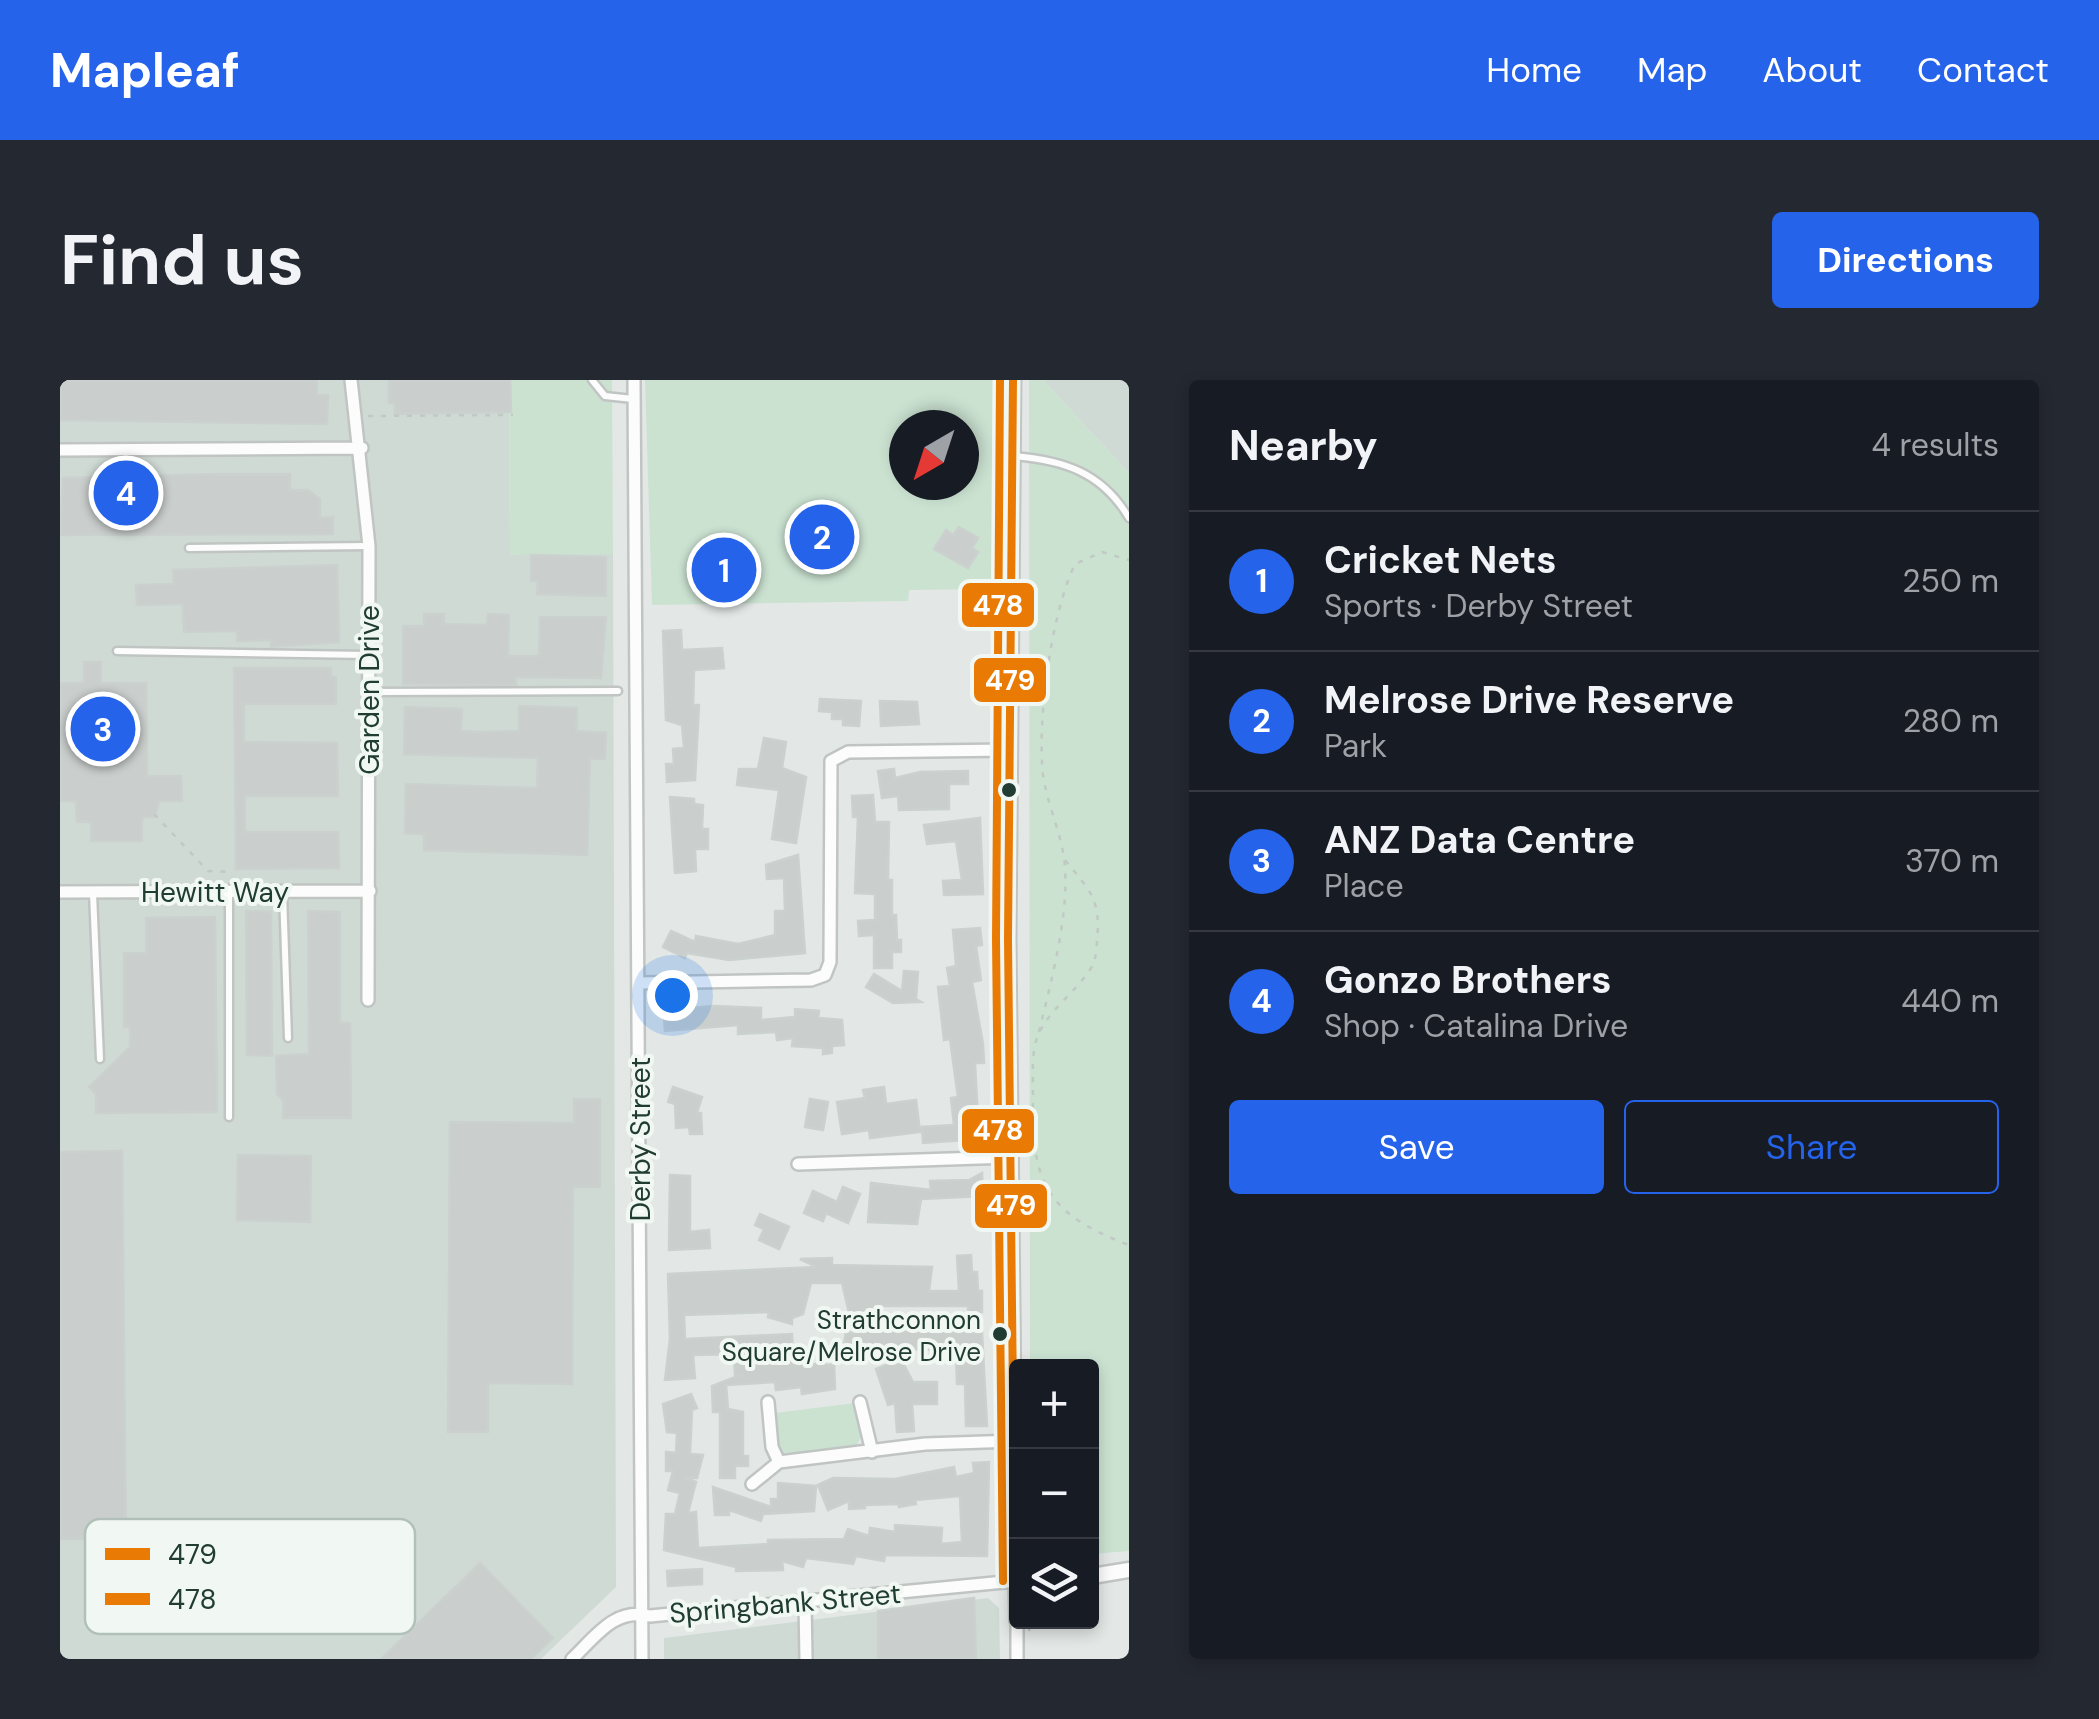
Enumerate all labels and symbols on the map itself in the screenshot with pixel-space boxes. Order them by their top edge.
north arrow [889,410,979,500]
pin: 4 [94,456,158,530]
pin: 2 [790,500,854,574]
pin: 1 [692,532,756,608]
line badge: 478 [960,581,1036,629]
text: 478 [973,587,1023,624]
street label: Garden Drive [351,605,388,775]
line badge: 479 [972,656,1048,704]
text: 479 [985,662,1035,699]
pin: 3 [70,692,136,766]
unlabelled marker [999,780,1019,800]
street label: Hewitt Way [141,874,289,911]
your location [647,970,698,1021]
street label: Derby Street [622,1057,659,1221]
line badge: 478 [960,1107,1036,1155]
text: 478 [973,1112,1023,1149]
line badge: 479 [973,1182,1049,1230]
text: 479 [986,1187,1036,1224]
place label: Strathconnon Square/Melrose Drive [722,1303,981,1369]
marker: Strathconnon Square/Melrose Drive [990,1324,1010,1344]
legend [85,1519,415,1634]
text: 479 [168,1536,217,1573]
street label: Springbank Street [668,1575,902,1632]
text: 478 [168,1581,217,1618]

